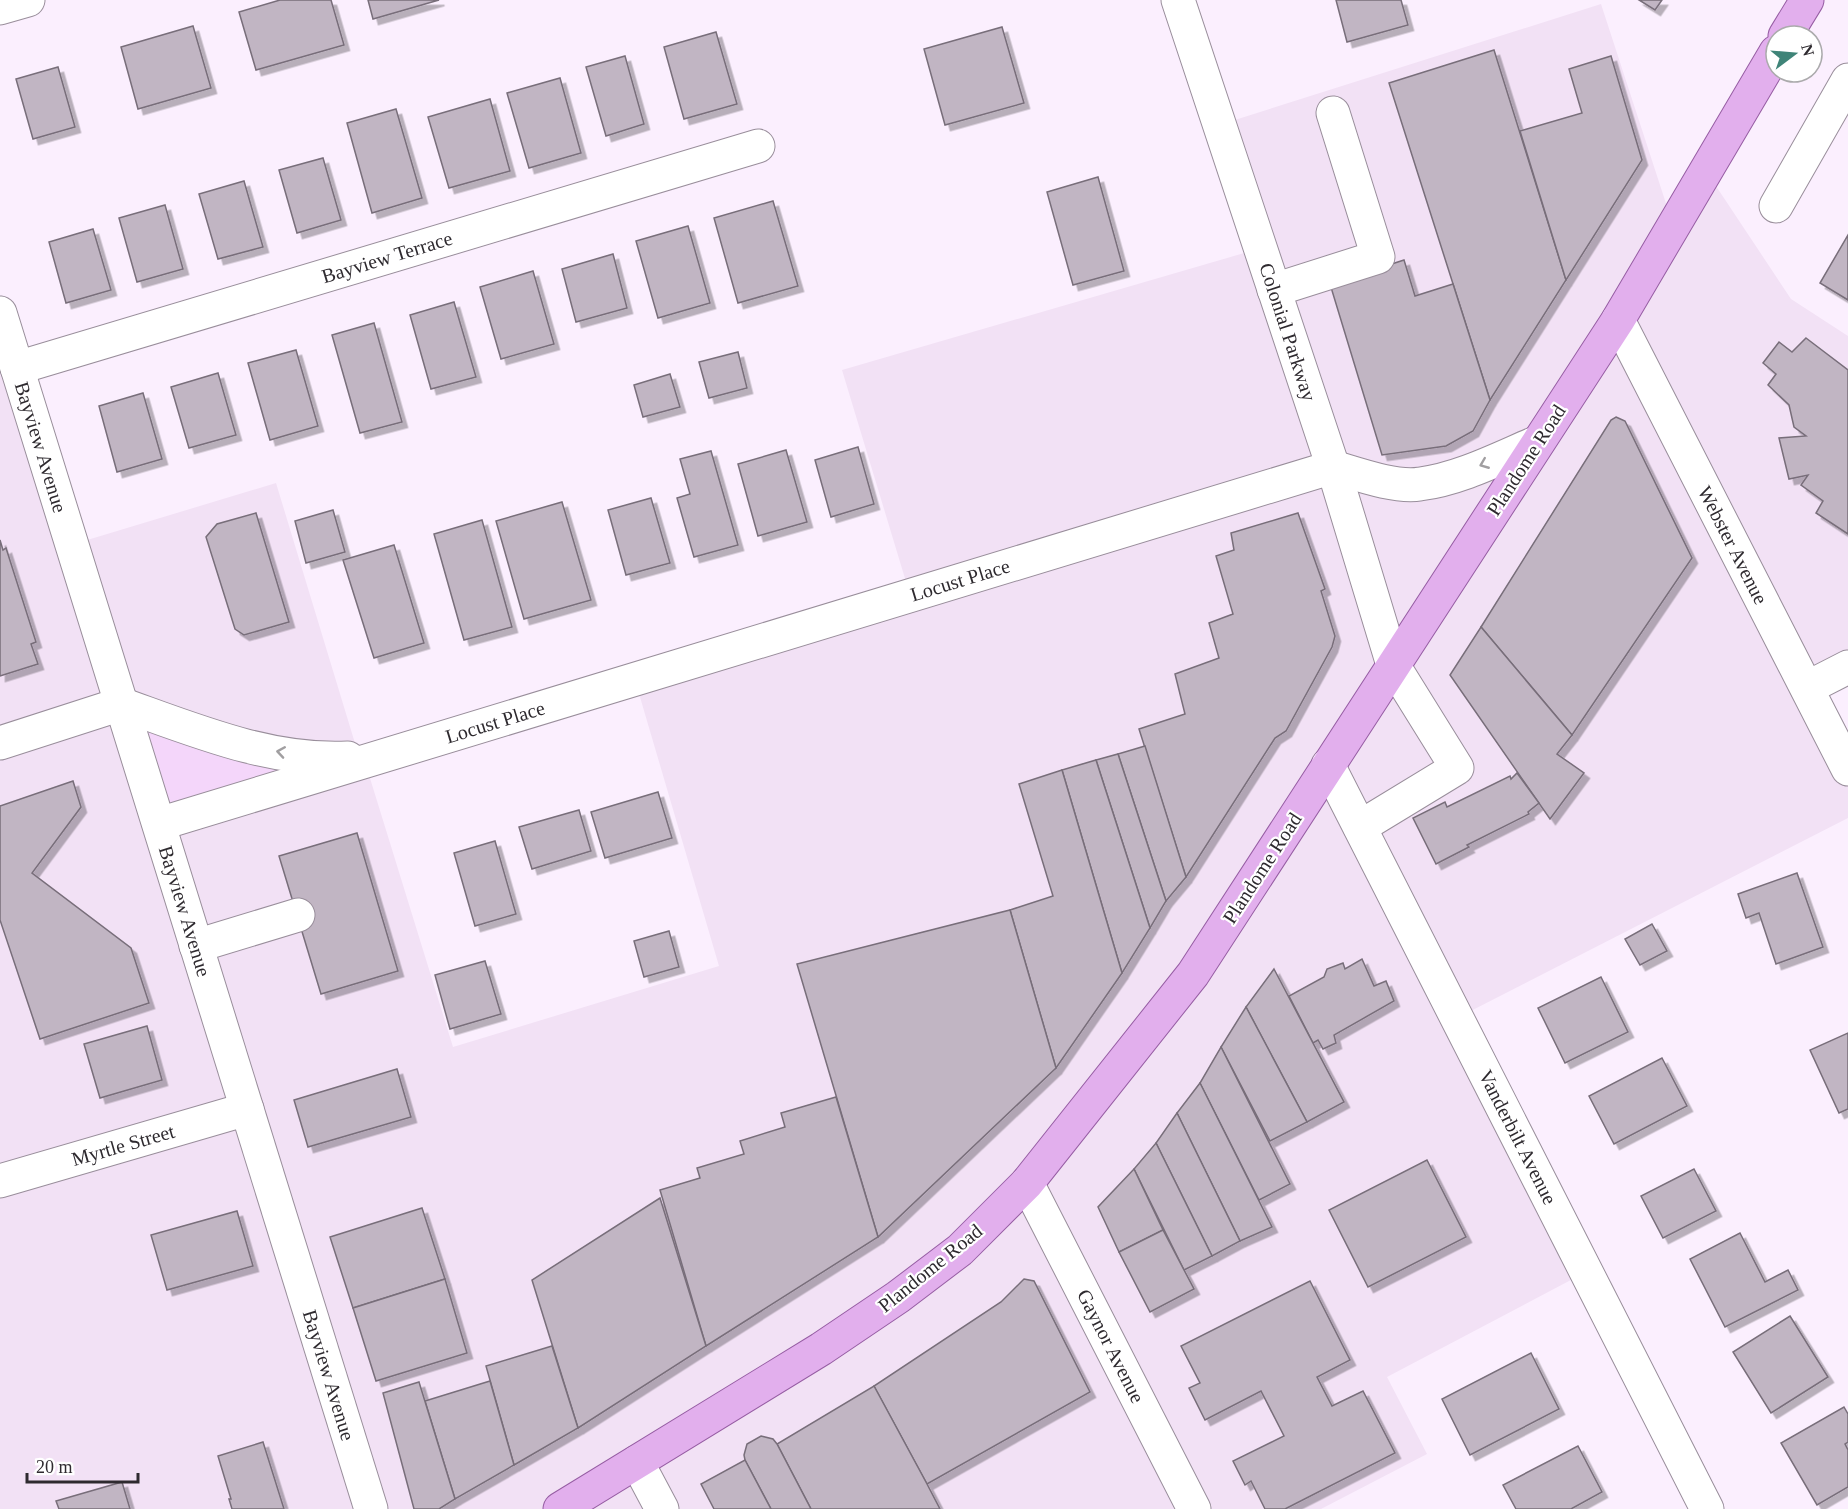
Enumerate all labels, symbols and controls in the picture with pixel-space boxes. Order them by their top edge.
north arrow [1764,24,1824,84]
text: N [1798,42,1818,58]
street label: Bayview Terrace [319,227,455,288]
street label: Colonial Parkway [1254,260,1321,404]
street label: Bayview Avenue [10,379,71,516]
street label: Plandome Road [1482,401,1570,519]
one-way arrow [1479,457,1490,469]
street label: Webster Avenue [1694,482,1772,608]
street label: Locust Place [908,554,1012,606]
street label: Locust Place [443,696,547,748]
one-way arrow [276,747,285,759]
street label: Plandome Road [1218,809,1306,927]
street label: Bayview Avenue [154,843,215,980]
street label: Vanderbilt Avenue [1475,1066,1561,1208]
street label: Myrtle Street [69,1120,178,1171]
street label: Plandome Road [874,1219,986,1317]
street label: Gaynor Avenue [1072,1285,1149,1407]
street label: Bayview Avenue [298,1307,359,1444]
scale bar [27,1446,138,1484]
text: 20 m [36,1457,73,1477]

